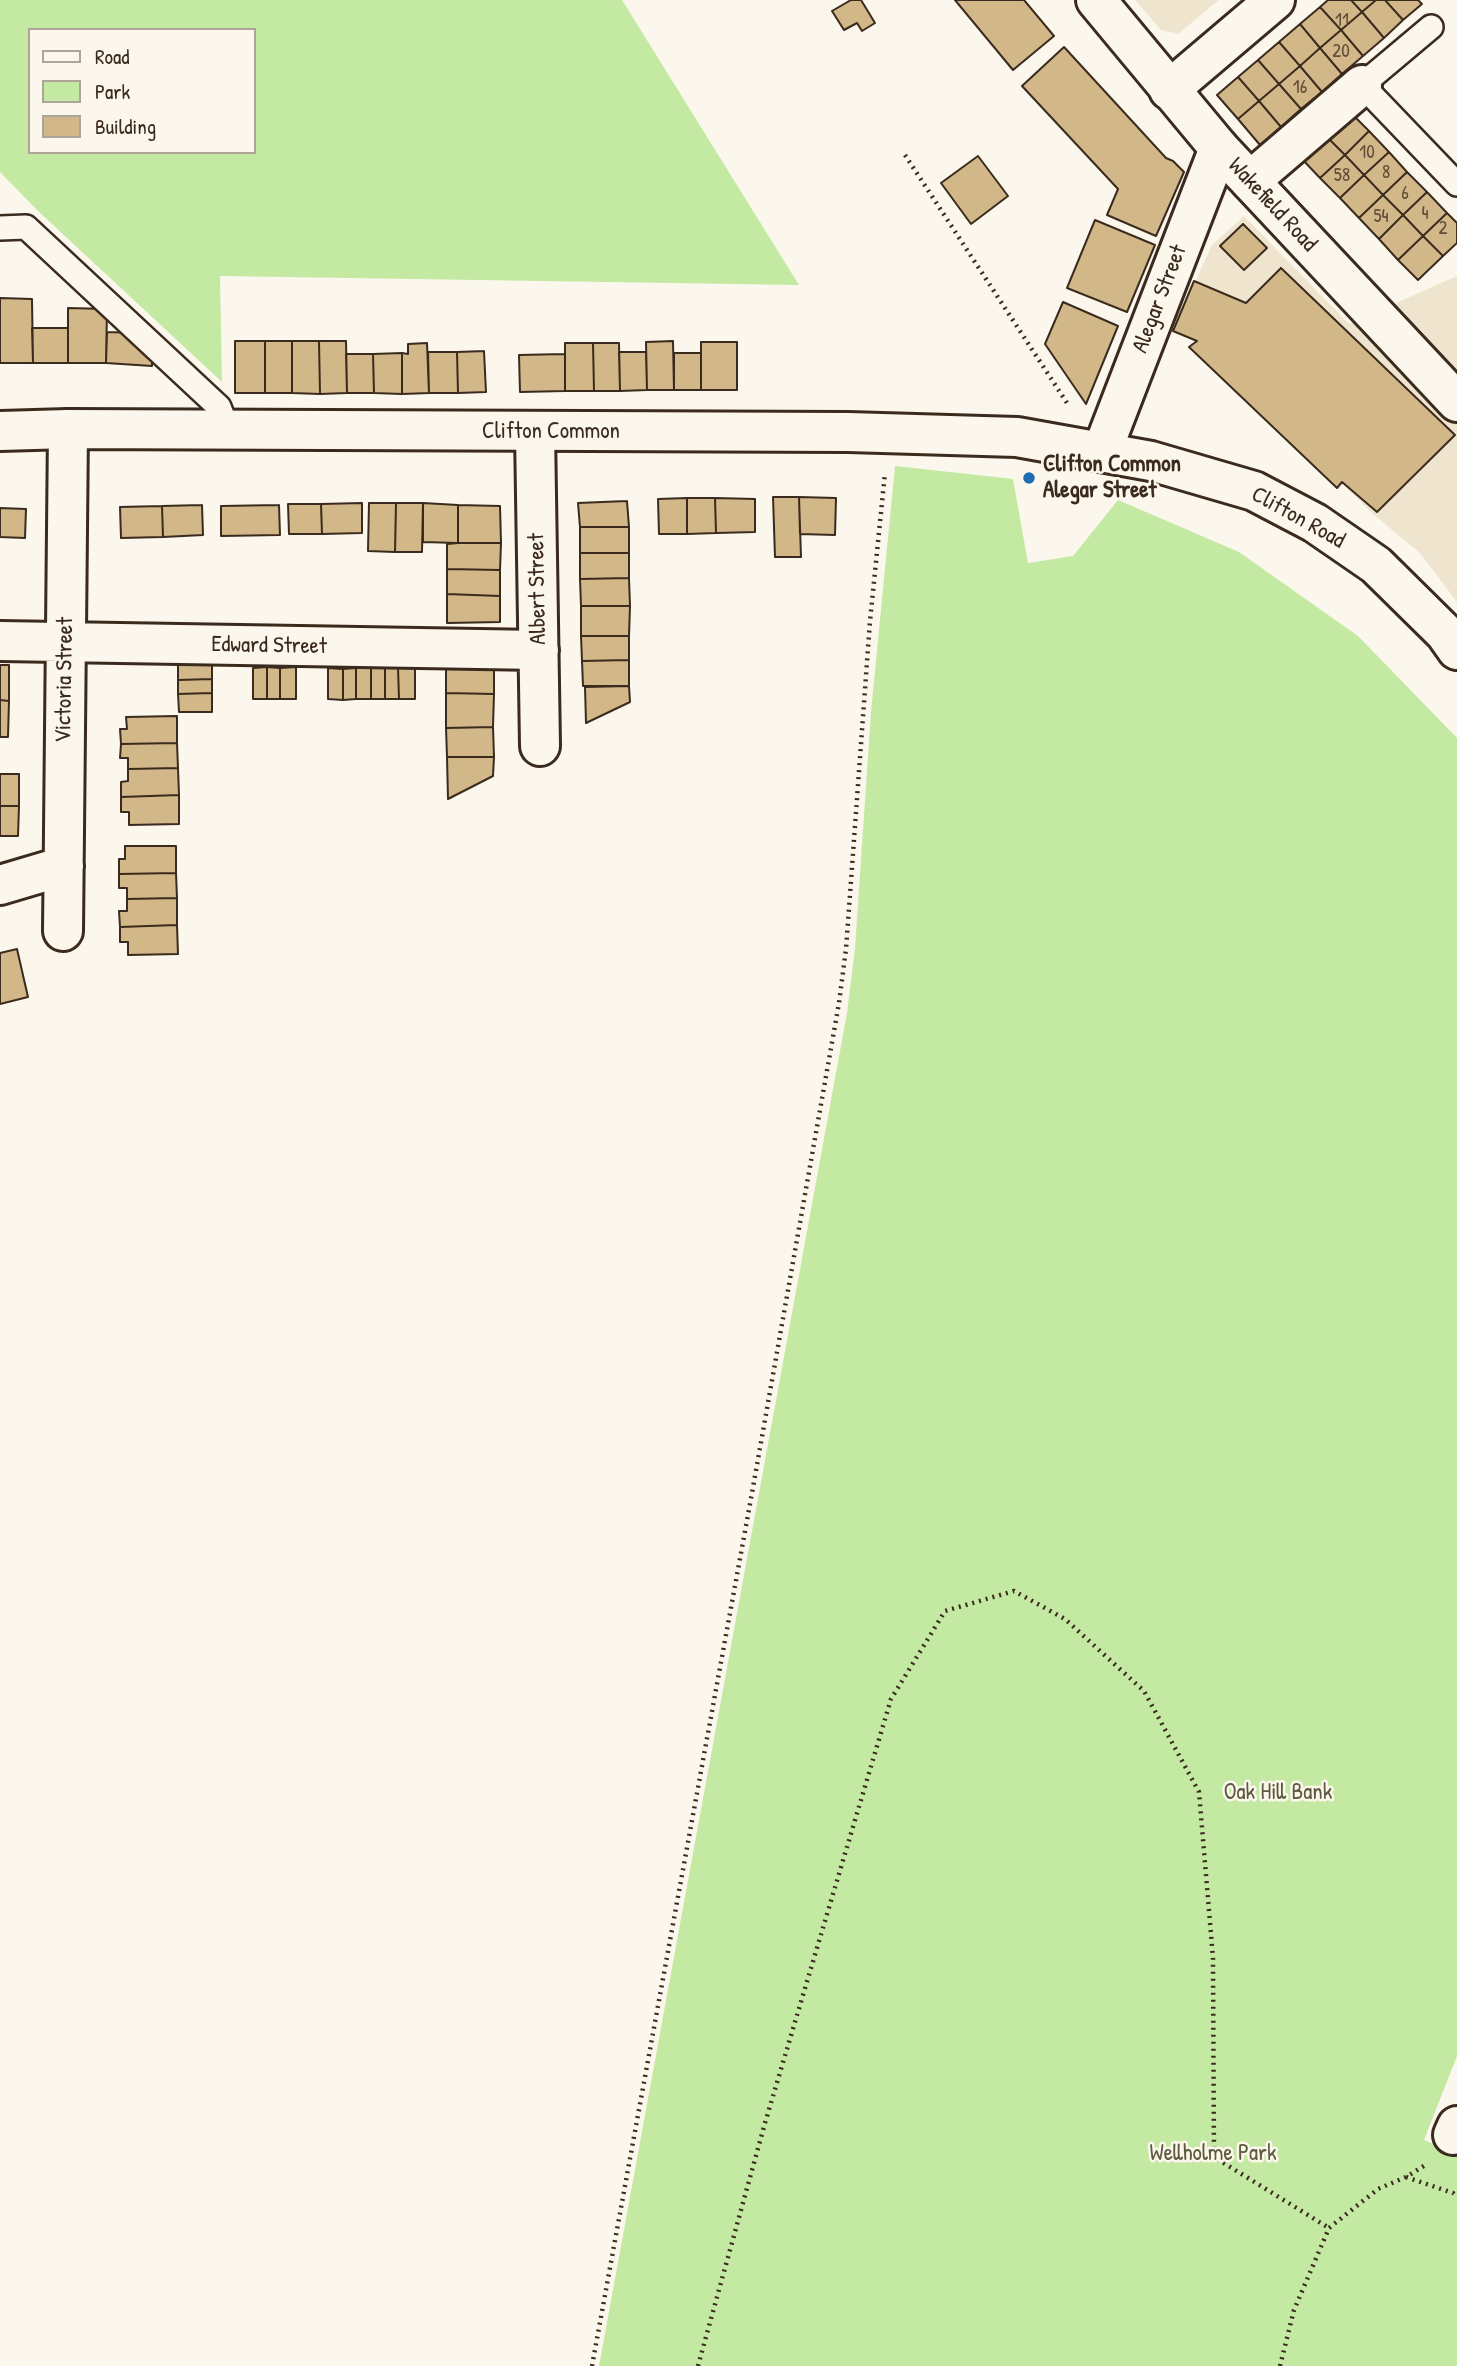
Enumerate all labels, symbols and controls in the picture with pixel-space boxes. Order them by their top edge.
house number: 11 [1335,10,1349,32]
legend [28,28,256,154]
house number: 20 [1332,41,1350,63]
text: Road [95,42,129,71]
text: Park [95,77,130,106]
house number: 16 [1293,77,1307,99]
text: Building [95,112,156,141]
house number: 10 [1359,142,1375,164]
street label: Wakefield Road [1222,152,1322,258]
house number: 8 [1382,162,1390,184]
house number: 58 [1334,165,1350,187]
house number: 6 [1401,183,1409,205]
house number: 4 [1421,203,1429,225]
house number: 54 [1373,206,1389,228]
house number: 2 [1439,218,1447,240]
street label: Alegar Street [1127,241,1193,357]
street label: Clifton Common [482,418,620,446]
place label: Clifton Common Alegar Street [1043,451,1181,505]
marker: Clifton Common Alegar Street [1021,470,1037,486]
street label: Clifton Road [1246,481,1350,555]
street label: Albert Street [523,533,553,645]
street label: Victoria Street [50,617,80,743]
street label: Edward Street [211,631,327,661]
park label: Oak Hill Bank [1224,1779,1332,1807]
park label: Wellholme Park [1150,2140,1276,2168]

